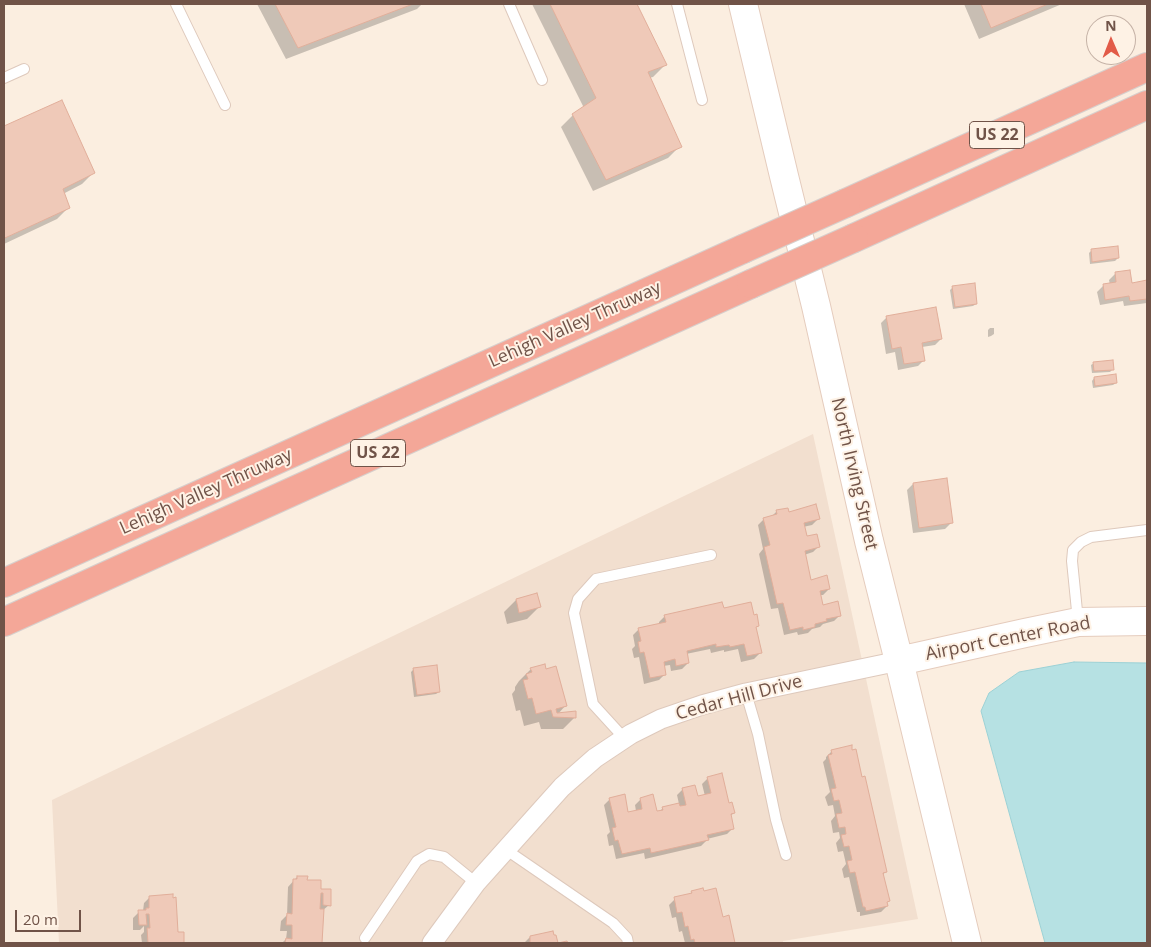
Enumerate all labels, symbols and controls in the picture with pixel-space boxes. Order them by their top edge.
north arrow [1086,15,1136,65]
text: N [1105,16,1117,35]
road number: US 22 [970,122,1024,148]
street label: Lehigh Valley Thruway [485,277,665,373]
street label: North Irving Street [826,396,882,552]
road number: US 22 [350,439,406,466]
street label: Lehigh Valley Thruway [116,444,296,540]
street label: Airport Center Road [924,612,1092,666]
street label: Cedar Hill Drive [673,671,805,725]
scale bar [18,900,84,932]
text: 20 m [23,909,58,929]

